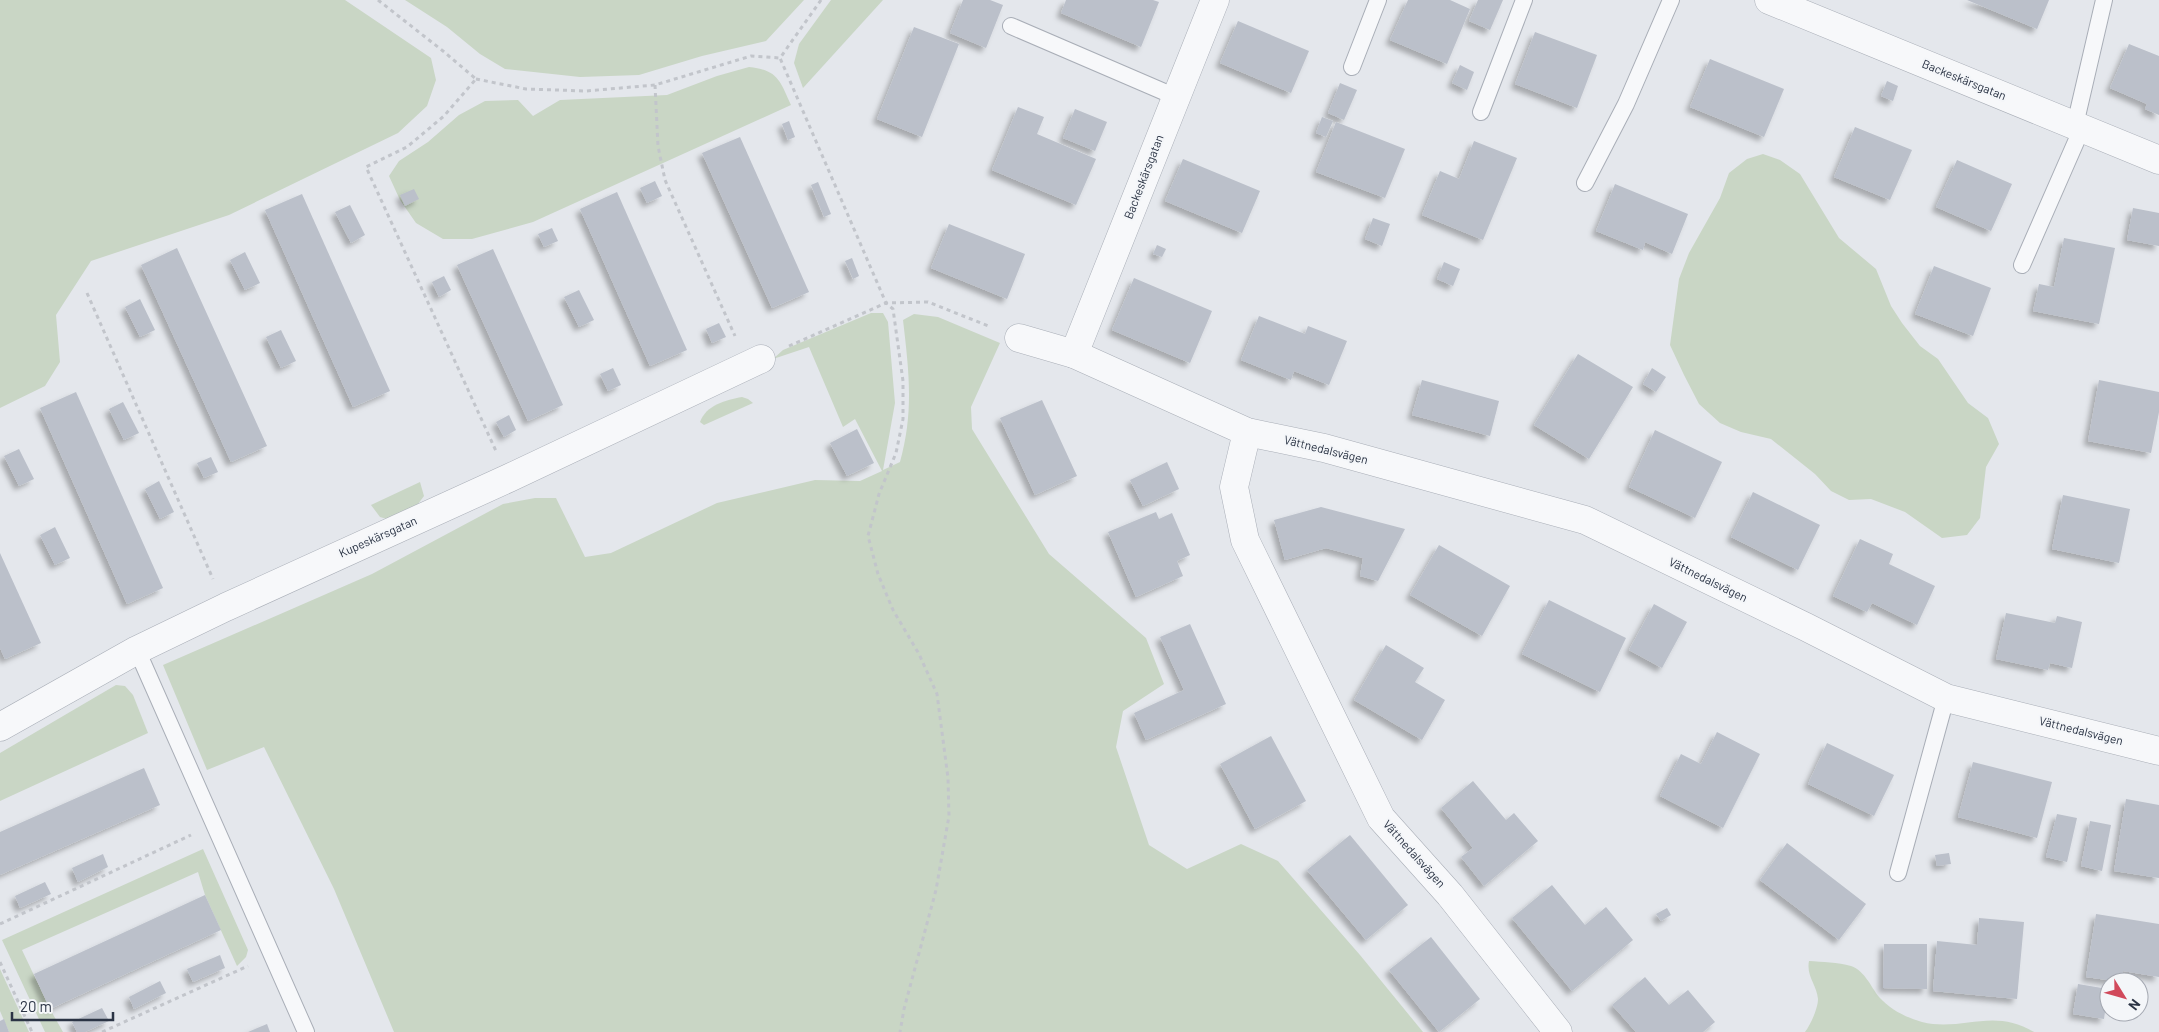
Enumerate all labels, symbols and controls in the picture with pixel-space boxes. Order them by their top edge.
street label: Backeskärsgatan [1920,56,2008,102]
street label: Backeskärsgatan [1121,132,1166,221]
street label: Vättnedalsvägen [1283,432,1370,466]
street label: Kupeskärsgatan [336,513,419,560]
street label: Vättnedalsvägen [1667,554,1750,604]
street label: Vättnedalsvägen [2038,713,2125,747]
street label: Vättnedalsvägen [1381,817,1449,890]
north arrow [2099,972,2149,1022]
scale bar [12,990,114,1022]
text: N [2125,996,2144,1014]
text: 20 m [20,997,52,1015]

